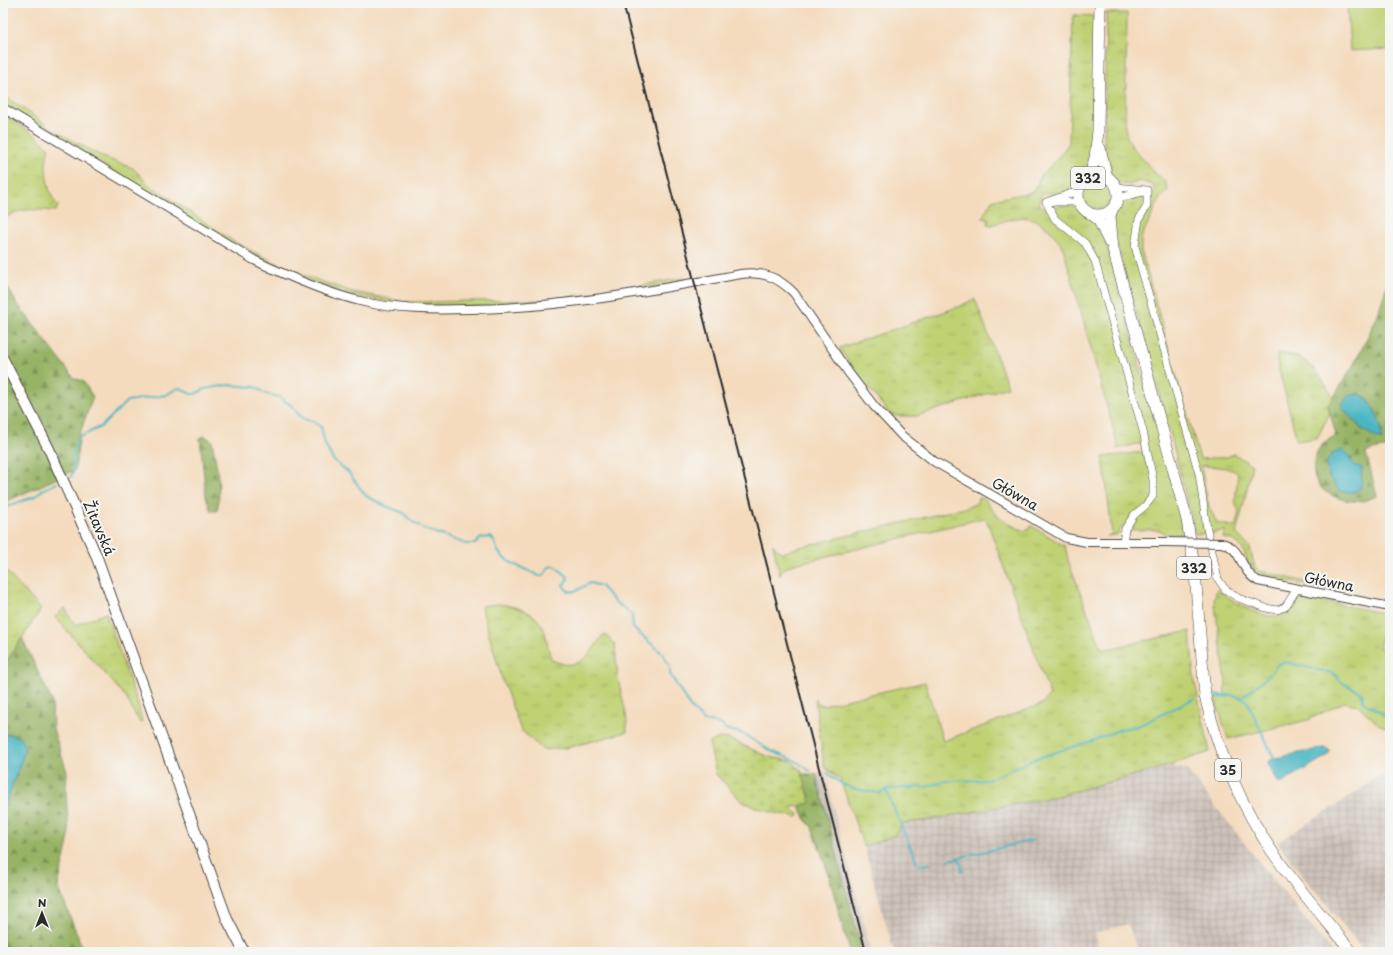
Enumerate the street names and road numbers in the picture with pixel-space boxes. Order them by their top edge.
road number: 332 [1071,167,1105,189]
street label: Główna [988,472,1043,515]
street label: Žitavská [78,497,121,559]
road number: 332 [1177,557,1211,579]
street label: Główna [1302,566,1356,597]
road number: 35 [1215,759,1241,781]

